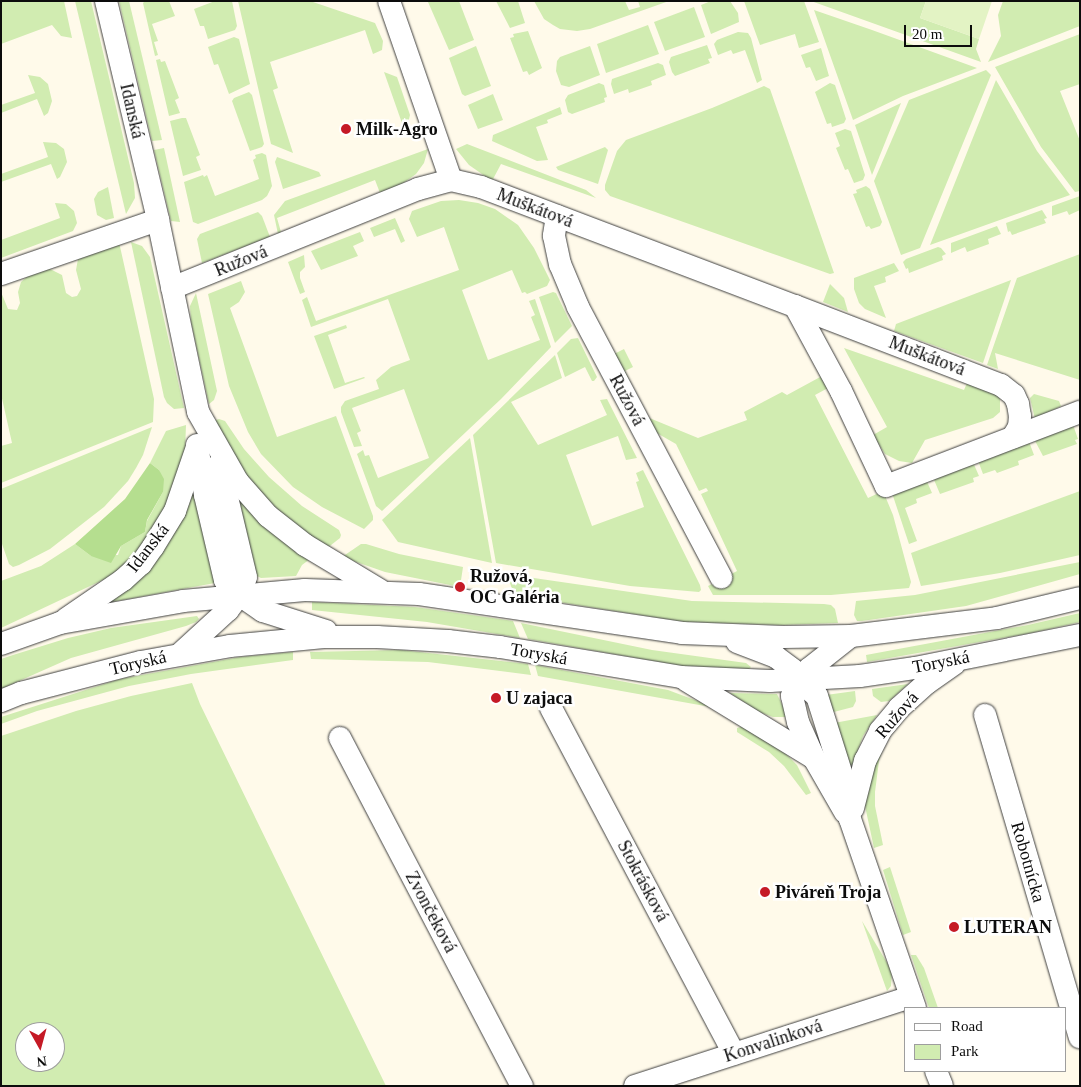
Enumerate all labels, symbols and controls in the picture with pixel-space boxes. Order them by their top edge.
scale bar [906,15,974,47]
text: 20 m [912,26,942,42]
street label: Idanská [115,81,149,141]
place label: Milk-Agro [356,118,438,140]
marker: Milk-Agro [340,123,352,135]
street label: Muškátová [494,184,576,232]
street label: Ružová [211,241,271,281]
street label: Muškátová [886,332,968,380]
street label: Ružová [605,371,649,429]
street label: Idanská [122,519,174,577]
place label: Ružová, OC Galéria [470,566,559,608]
marker: Ružová, OC Galéria [454,581,466,593]
street label: Toryská [509,638,569,670]
street label: Toryská [107,646,169,680]
street label: Toryská [911,646,971,678]
place label: U zajaca [506,687,572,709]
street label: Ružová [871,687,923,743]
marker: U zajaca [490,692,502,704]
street label: Robotnícka [1006,819,1050,905]
street label: Stokrásková [613,837,673,925]
street label: Zvončeková [401,868,461,956]
place label: Piváreň Troja [775,881,881,903]
marker: Piváreň Troja [759,886,771,898]
place label: LUTERAN [964,916,1052,938]
marker: LUTERAN [948,921,960,933]
legend [904,1007,1066,1072]
street label: Konvalinková [721,1015,825,1067]
text: Road [951,1018,983,1034]
north arrow [15,1022,65,1072]
text: Park [951,1043,979,1059]
text: N [36,1053,48,1069]

